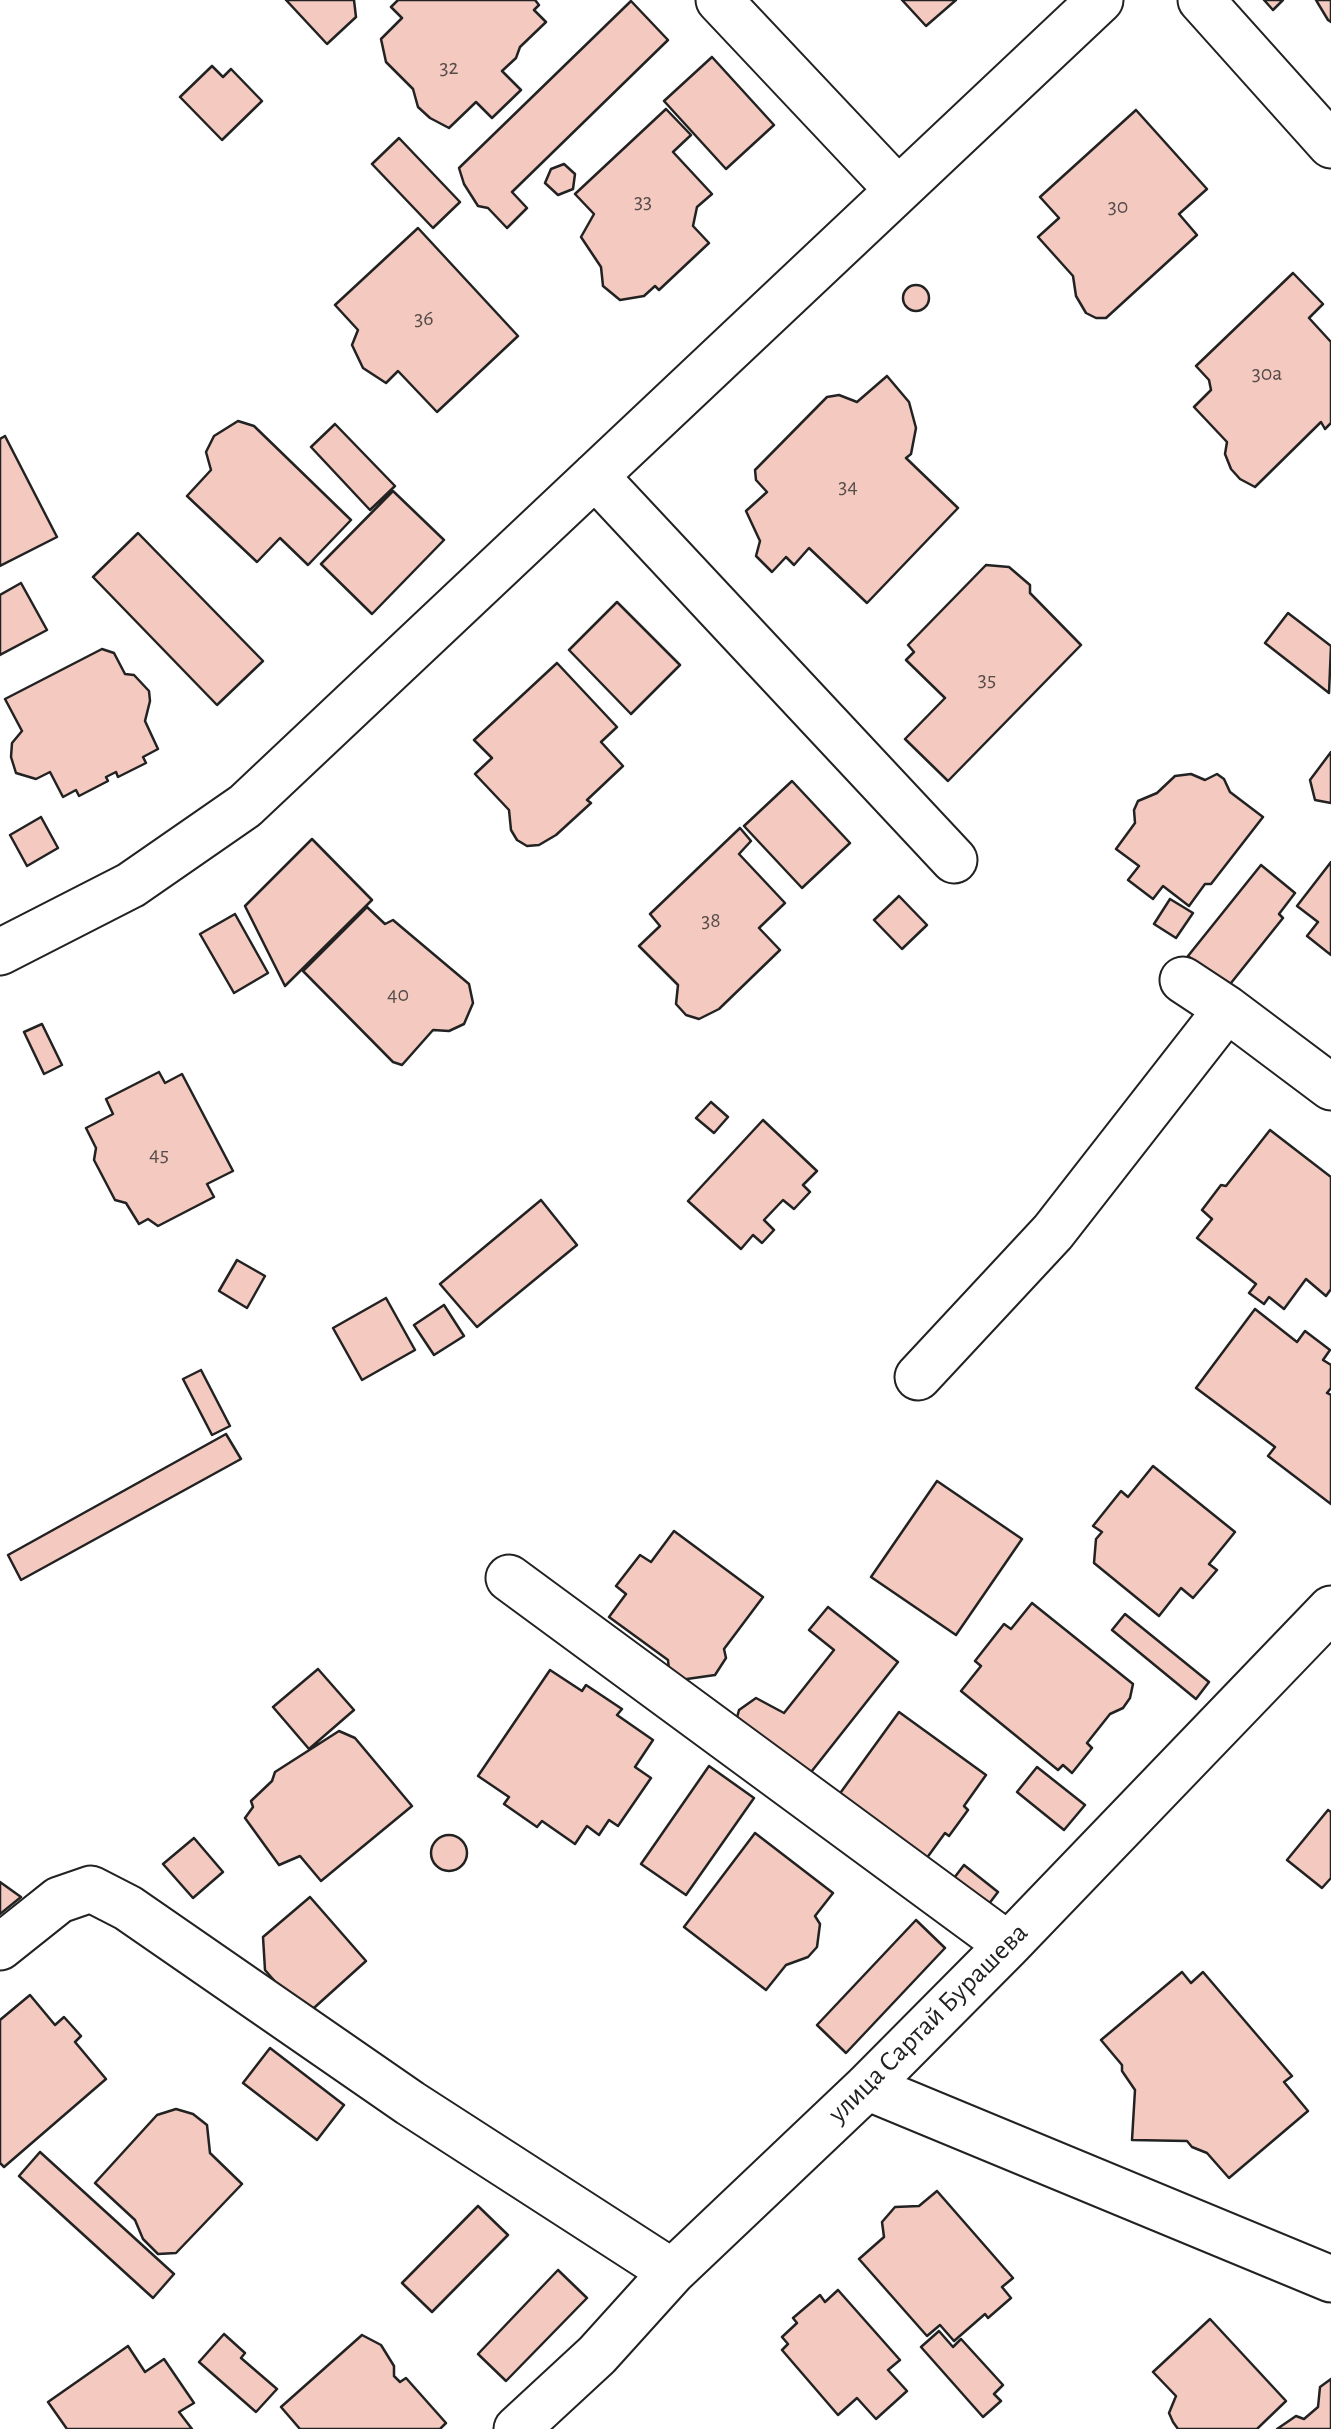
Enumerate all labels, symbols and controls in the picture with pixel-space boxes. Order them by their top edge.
house number: 32 [439,54,459,80]
house number: 33 [634,188,652,214]
house number: 30 [1108,193,1128,219]
house number: 36 [414,305,434,331]
house number: 30а [1252,360,1282,386]
house number: 34 [838,473,858,499]
house number: 35 [978,666,996,692]
house number: 38 [701,907,721,933]
house number: 40 [387,981,409,1007]
house number: 45 [149,1141,169,1167]
street label: улица Сартай Бурашева [821,1916,1035,2130]

